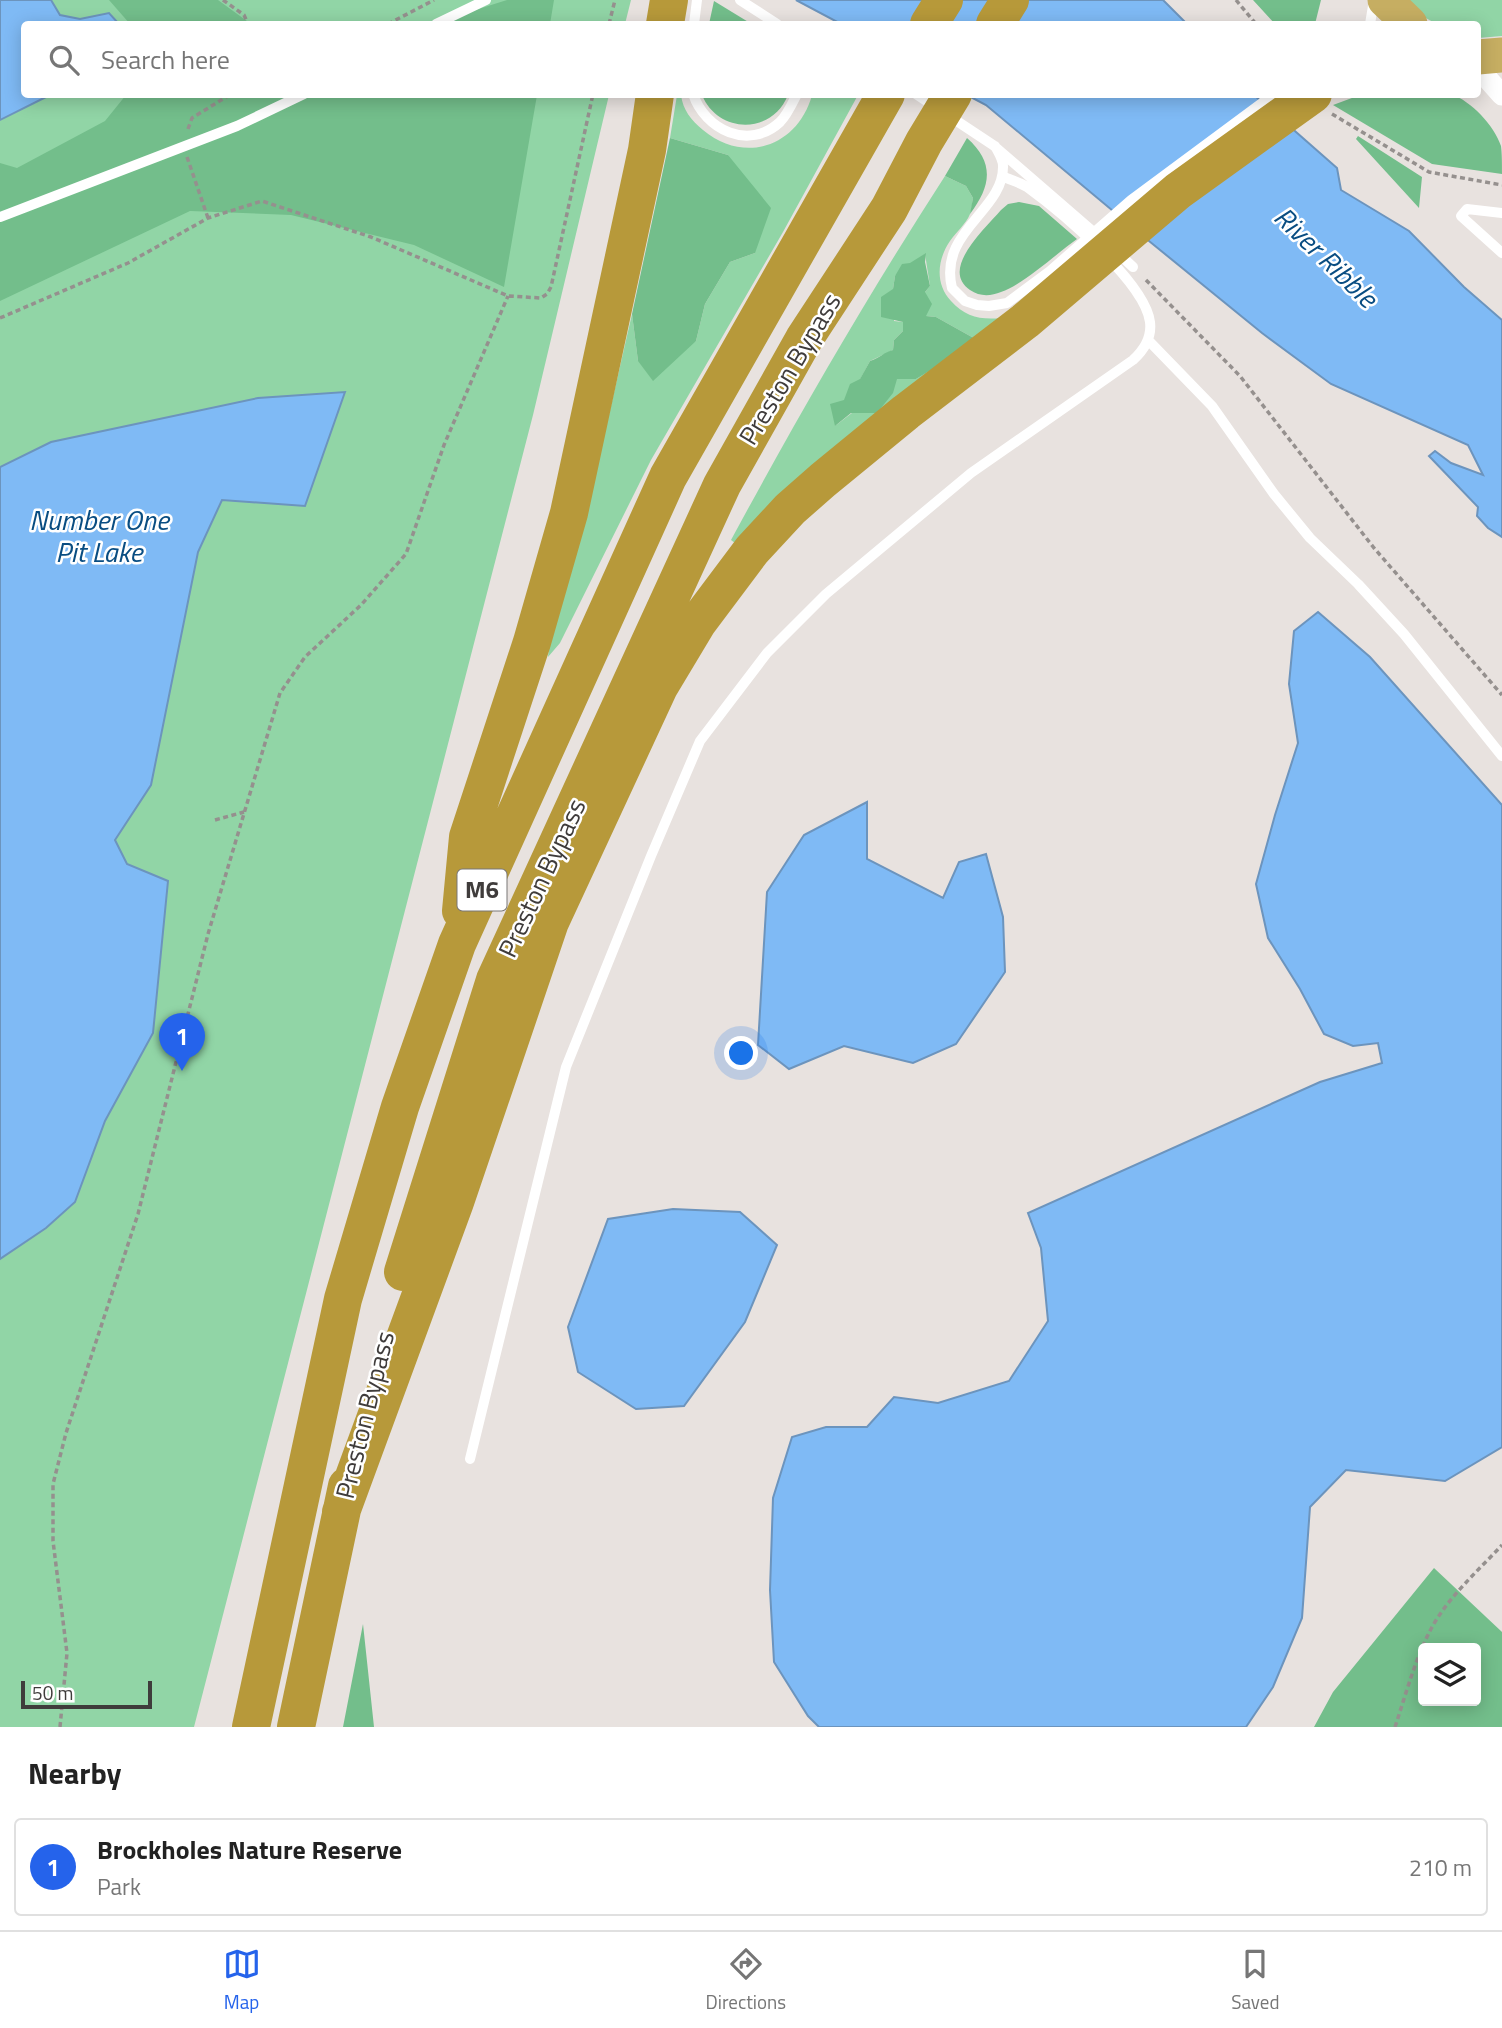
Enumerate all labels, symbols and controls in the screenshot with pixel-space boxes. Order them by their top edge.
search box [21,21,1481,98]
text: Search here [101,40,230,79]
icon: search [45,41,83,79]
water label: River Ribble [1265,196,1390,319]
street label: Preston Bypass [729,285,850,452]
water label: Number One Pit Lake [29,498,171,573]
street label: Preston Bypass [488,792,595,964]
road number: M6 [458,870,506,910]
pin: 1 [159,1013,205,1071]
your location [724,1036,758,1070]
street label: Preston Bypass [325,1327,404,1503]
map controls [1418,1643,1481,1706]
button: layers [1418,1643,1481,1706]
scale bar [21,1678,152,1710]
text: 50 m [32,1678,73,1707]
text: Nearby [28,1750,121,1796]
text: Brockholes Nature Reserve [97,1830,402,1869]
text: 1 [47,1850,59,1885]
text: 210 m [1409,1850,1472,1885]
text: Park [97,1869,141,1904]
tab: Map [223,1945,261,2016]
tab: Directions [706,1945,786,2016]
tab: Saved [1231,1945,1279,2016]

